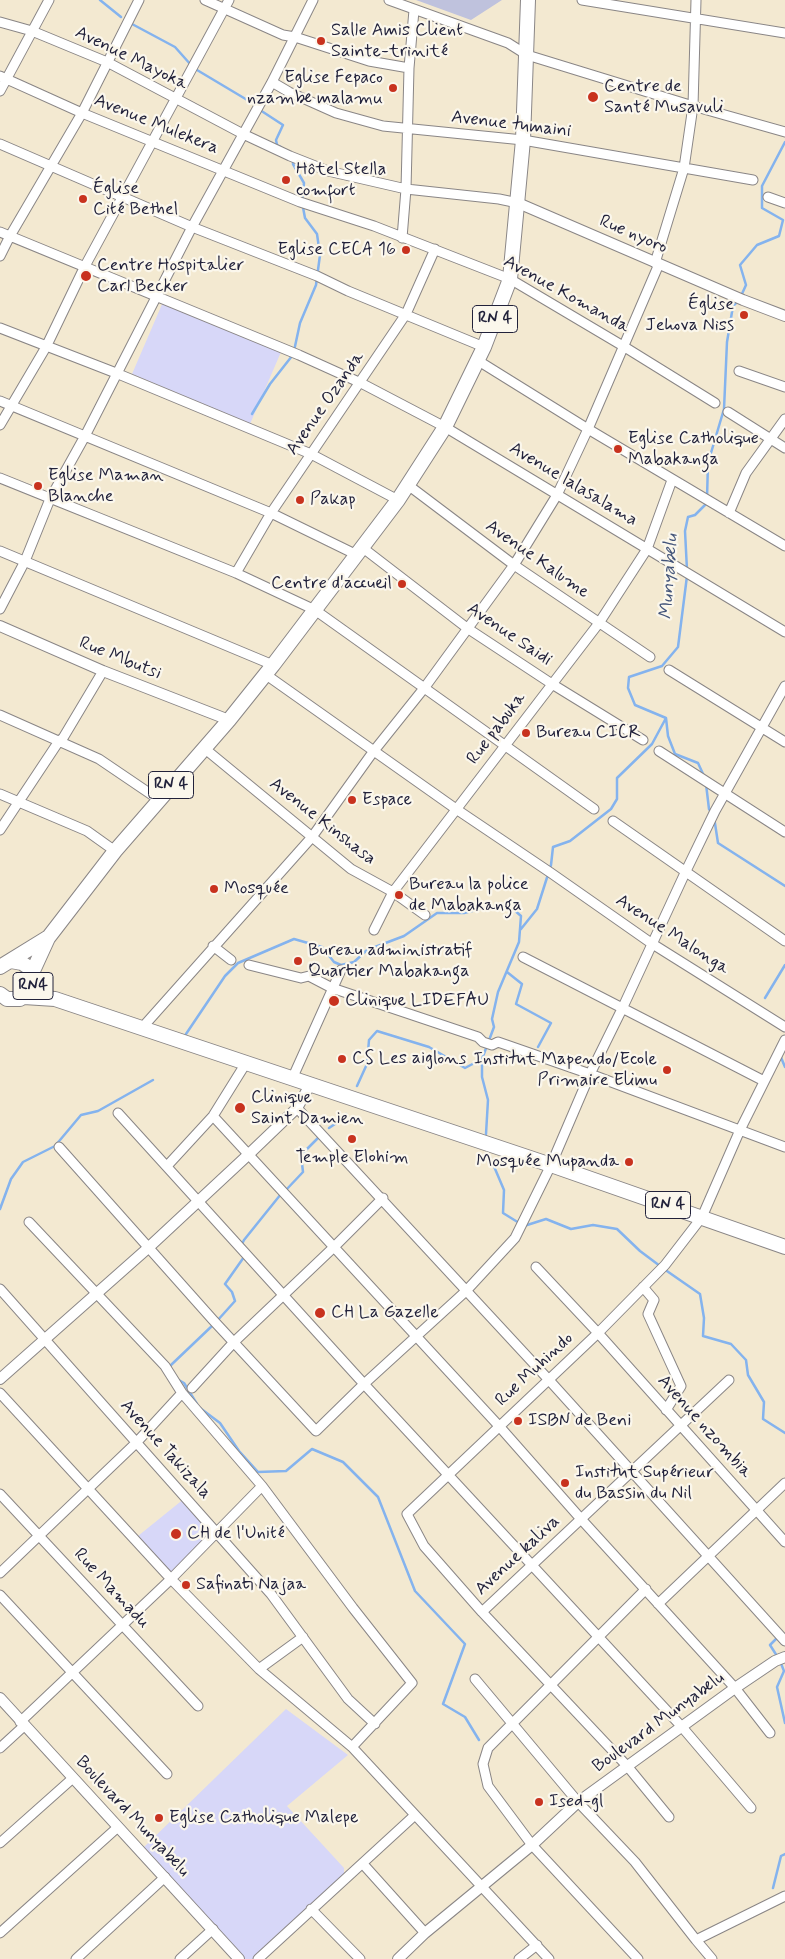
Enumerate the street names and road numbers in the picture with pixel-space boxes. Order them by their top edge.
street label: Avenue Mayoka [71,22,191,96]
street label: Avenue Mulekera [91,90,221,160]
street label: Avenue tumaini [450,107,572,143]
street label: Rue nyoro [596,211,670,259]
street label: Avenue Komanda [499,251,633,339]
road number: RN 4 [472,306,518,332]
street label: Avenue Ozanda [282,348,370,460]
street label: Avenue lalasalama [505,438,641,532]
street label: Avenue Kalume [481,516,593,604]
street label: Avenue Saidi [462,599,556,671]
street label: Rue Mbutsi [76,633,164,685]
street label: Rue pabuka [463,689,531,769]
road number: RN 4 [148,772,194,798]
street label: Avenue Kinshasa [264,774,380,870]
street label: Avenue Malonga [611,890,733,980]
road number: RN4 [13,972,53,999]
road number: RN 4 [646,1192,690,1218]
street label: Rue Muhindo [492,1328,578,1412]
street label: Avenue nzombia [652,1371,756,1483]
street label: Avenue Takizala [115,1396,215,1504]
street label: Avenue kaliva [471,1511,565,1601]
street label: Rue Mamadu [68,1544,154,1634]
street label: Boulevard Munyabelu [589,1668,729,1778]
street label: Boulevard Munyabelu [70,1752,194,1882]

